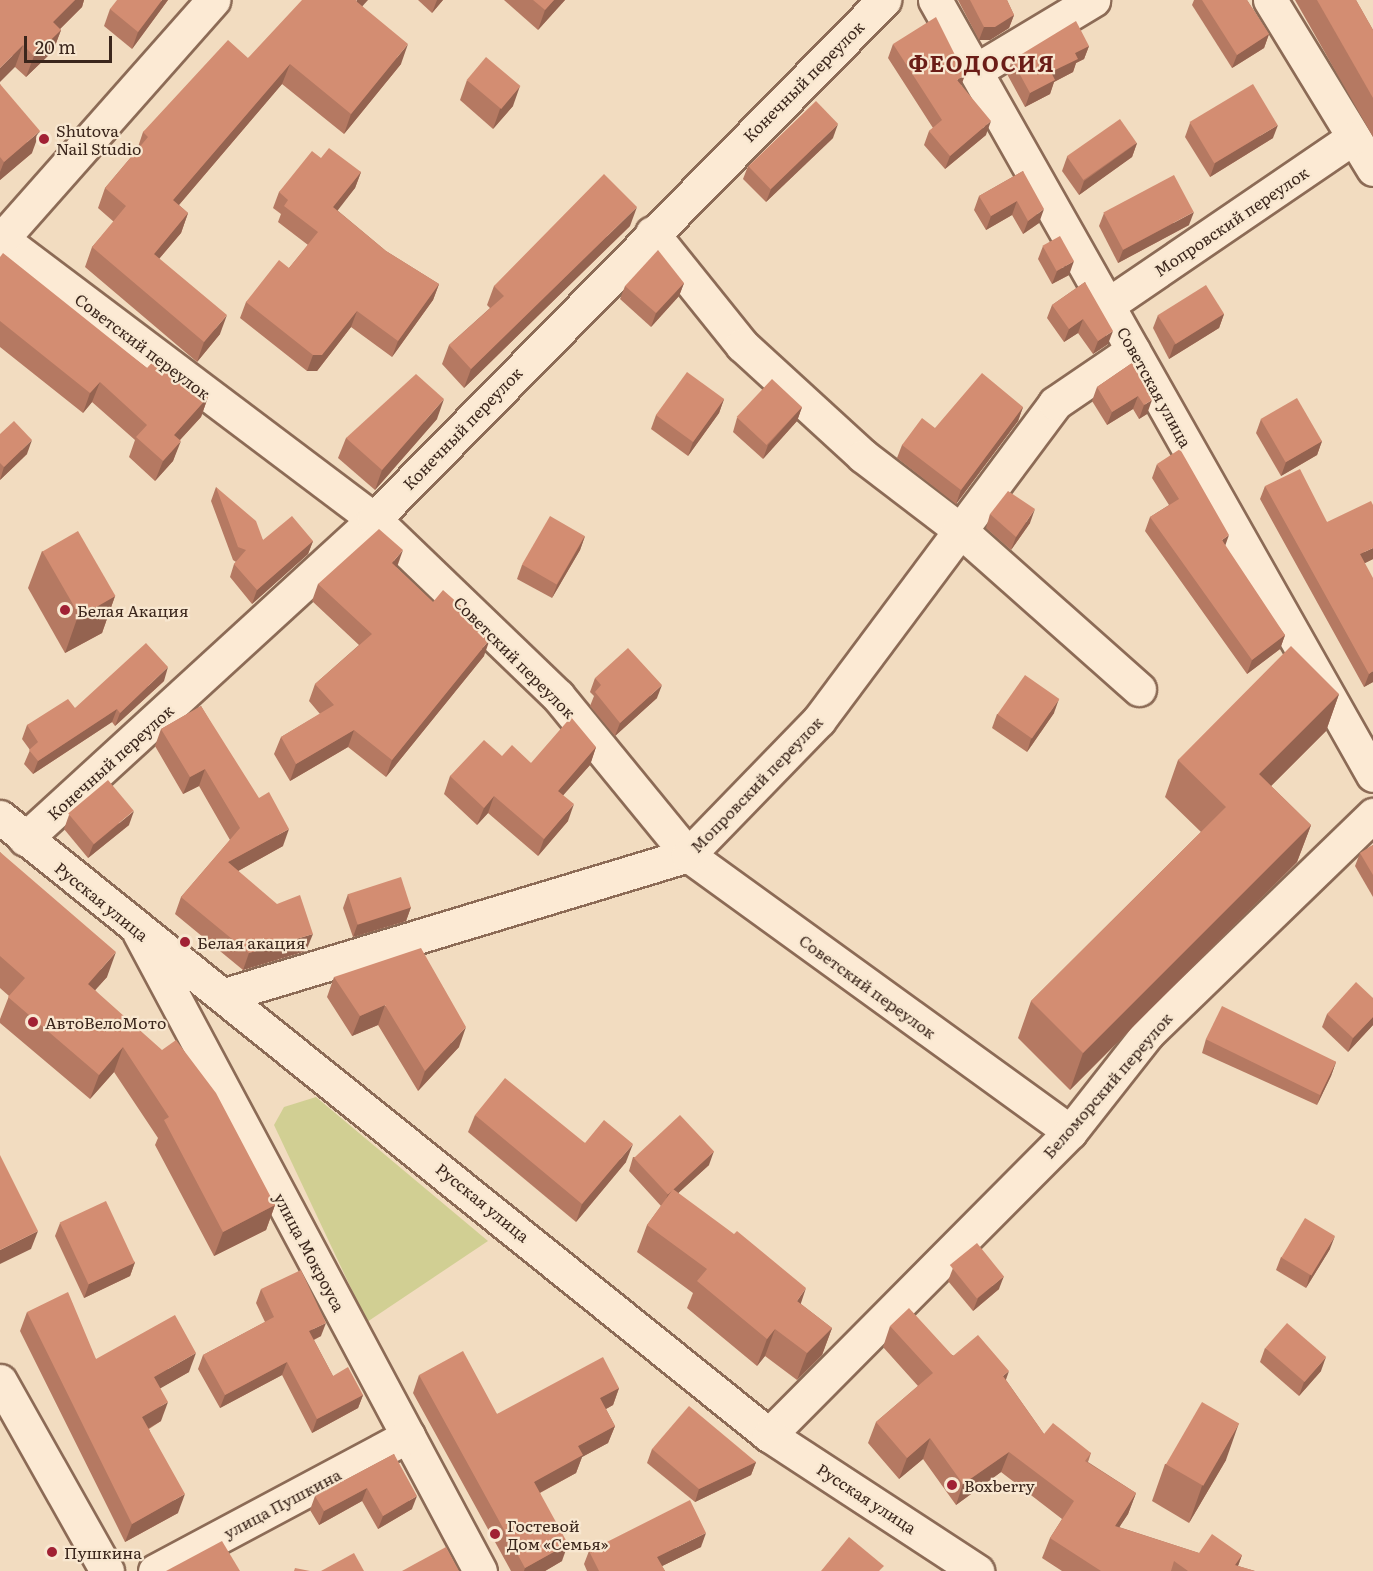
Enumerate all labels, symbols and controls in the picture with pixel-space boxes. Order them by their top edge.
street label: Конечный переулок [739,17,867,145]
scale bar [27,24,116,62]
text: 20 m [35,33,76,60]
district label: ФЕОДОСИЯ [908,50,1056,76]
place label: Shutova Nail Studio [56,120,141,158]
marker: Shutova Nail Studio [37,132,51,146]
street label: Мопровский переулок [1150,162,1312,280]
street label: Советский переулок [72,289,214,403]
street label: Советская улица [1114,323,1196,451]
street label: Конечный переулок [398,363,526,493]
street label: Советский переулок [450,592,580,722]
place label: Белая Акация [77,600,189,620]
marker: Белая Акация [58,603,72,617]
street label: Конечный переулок [43,700,177,824]
street label: Мопровский переулок [686,712,826,856]
street label: Русская улица [51,858,153,944]
street label: Советский переулок [796,930,940,1042]
place label: Белая акация [197,932,306,952]
marker: Белая акация [178,935,192,949]
street label: Беломорский переулок [1038,1008,1176,1162]
place label: АвтоВелоМото [45,1012,166,1032]
marker: АвтоВелоМото [26,1015,40,1029]
street label: Русская улица [432,1159,534,1245]
street label: улица Мокроуса [271,1189,349,1315]
street label: Русская улица [814,1459,920,1537]
street label: улица Пушкина [220,1464,344,1542]
place label: Boxberry [964,1475,1035,1495]
marker: Boxberry [945,1478,959,1492]
place label: Гостевой Дом «Семья» [507,1515,609,1553]
marker: Гостевой Дом «Семья» [488,1527,502,1541]
place label: Пушкина [64,1542,142,1562]
marker: Пушкина [45,1545,59,1559]

